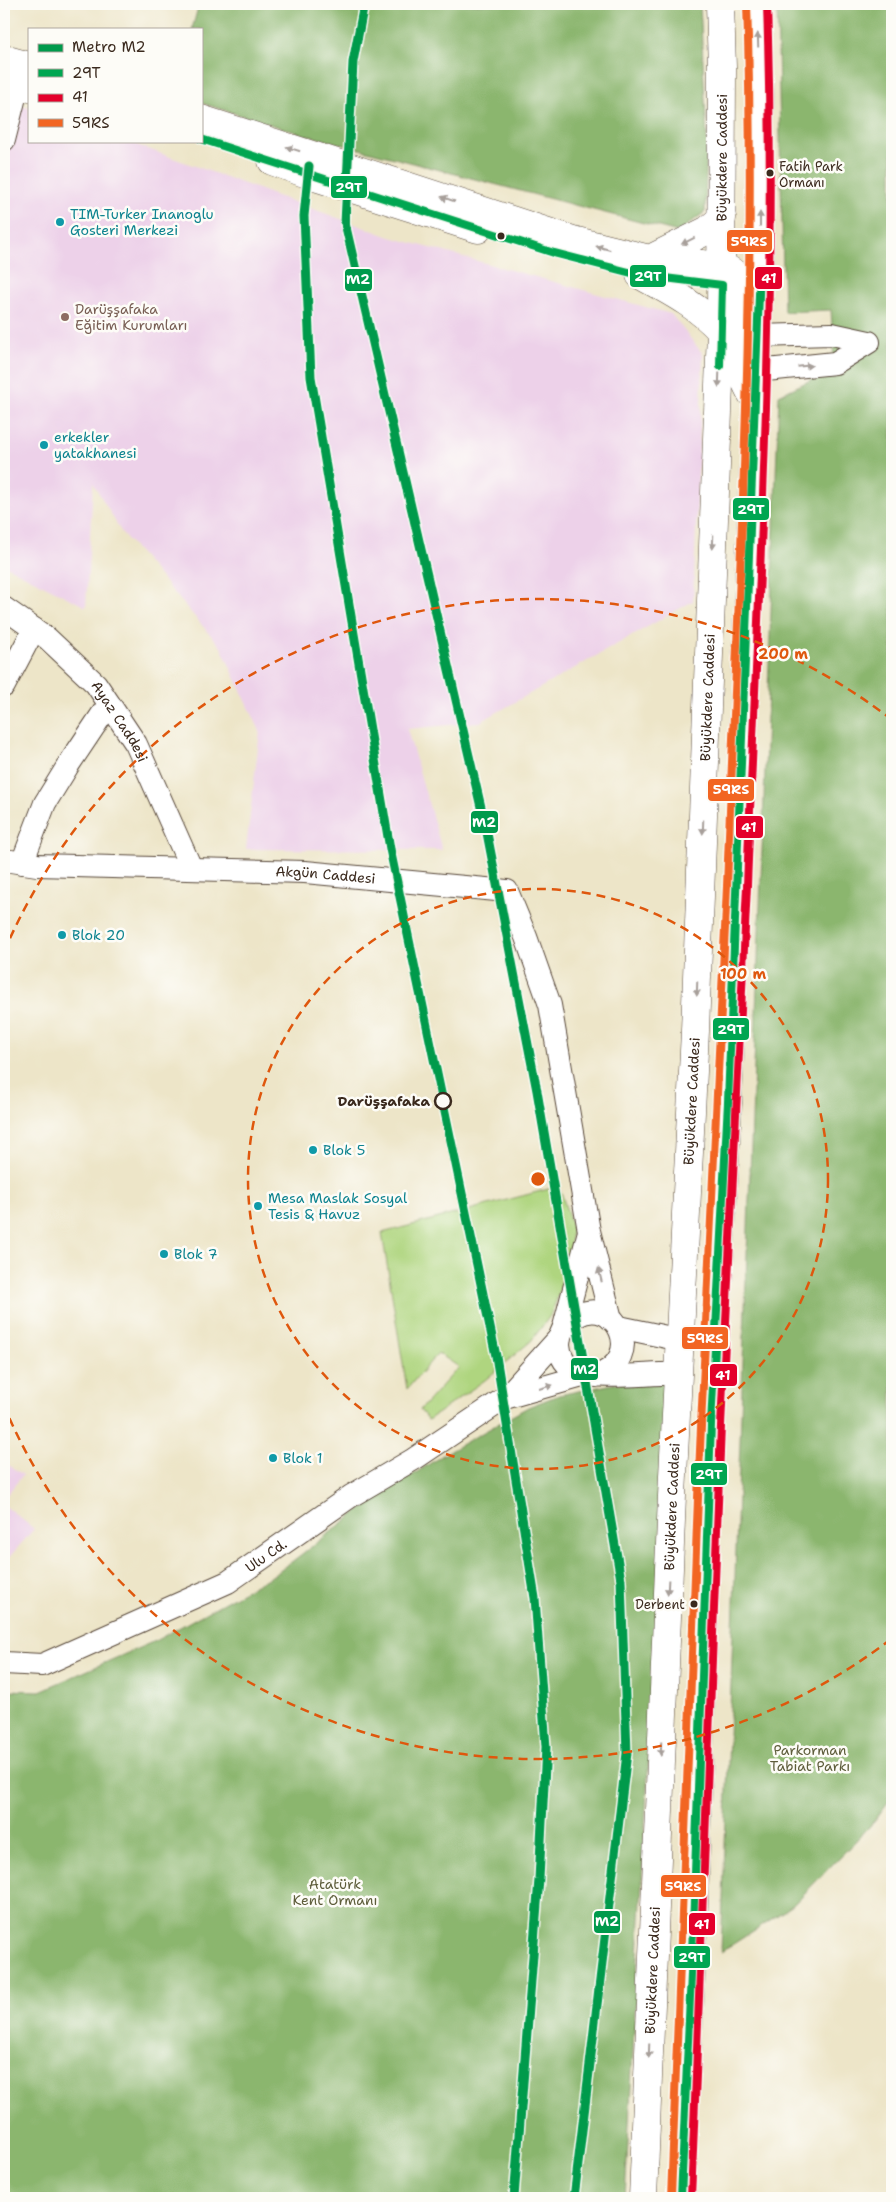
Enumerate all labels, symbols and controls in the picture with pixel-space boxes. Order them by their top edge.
legend [28,28,202,142]
one-way arrow [754,31,762,47]
text: Metro M2 [72,37,146,57]
text: 29T [72,63,101,83]
text: 41 [72,87,88,107]
street label: Büyükdere Caddesi [712,94,731,222]
text: 59RS [72,113,110,133]
one-way arrow [286,145,301,152]
place label: Fatih Park Ormanı [779,158,843,191]
marker: Fatih Park Ormanı [765,168,775,178]
line badge: 29T [330,175,368,199]
text: 29T [335,178,363,196]
one-way arrow [440,195,455,203]
place label: TIM-Turker Inanoglu Gosteri Merkezi [70,205,214,239]
one-way arrow [756,211,764,227]
marker: TIM-Turker Inanoglu Gosteri Merkezi [54,216,66,228]
line badge: 59RS [726,229,773,253]
unlabelled marker [496,231,506,241]
text: 59RS [731,232,767,250]
one-way arrow [681,237,695,245]
one-way arrow [595,243,610,251]
line badge: 29T [629,264,667,288]
line badge: 41 [754,266,783,290]
text: 29T [634,267,662,285]
line badge: M2 [344,268,373,292]
text: 41 [761,269,777,287]
text: M2 [346,270,370,288]
place label: Darüşşafaka Eğitim Kurumları [75,300,188,334]
marker: Darüşşafaka Eğitim Kurumları [59,311,71,323]
one-way arrow [797,362,813,370]
one-way arrow [715,372,723,388]
place label: erkekler yatakhanesi [54,428,137,462]
marker: erkekler yatakhanesi [38,439,50,451]
line badge: 29T [732,497,770,521]
text: 29T [737,500,765,518]
one-way arrow [709,534,717,550]
street label: Büyükdere Caddesi [696,633,719,762]
text: 200 m [758,644,808,664]
street label: Ayaz Caddesi [87,677,152,765]
line badge: 59RS [707,778,755,802]
text: 59RS [713,780,749,798]
line badge: M2 [470,810,499,834]
text: M2 [472,813,496,831]
line badge: 41 [735,815,764,839]
text: 41 [741,818,757,836]
one-way arrow [698,819,706,835]
street label: Akgün Caddesi [275,862,376,888]
place label: Blok 20 [72,926,125,944]
marker: Blok 20 [56,929,68,941]
text: 100 m [720,964,766,984]
one-way arrow [692,982,700,998]
line badge: 29T [712,1017,750,1041]
text: 29T [717,1020,745,1038]
street label: Büyükdere Caddesi [679,1037,704,1165]
place label: Darüşşafaka [338,1092,430,1110]
marker: Darüşşafaka [434,1092,452,1110]
place label: Blok 5 [323,1141,365,1159]
marker: Blok 5 [307,1144,319,1156]
centre of rings [529,1170,547,1188]
place label: Mesa Maslak Sosyal Tesis & Havuz [268,1189,408,1223]
marker: Mesa Maslak Sosyal Tesis & Havuz [252,1200,264,1212]
place label: Blok 7 [174,1245,218,1263]
marker: Blok 7 [158,1248,170,1260]
one-way arrow [596,1268,604,1283]
line badge: 59RS [681,1326,729,1350]
text: 59RS [687,1329,723,1347]
line badge: M2 [570,1357,599,1381]
text: M2 [573,1360,597,1378]
line badge: 41 [709,1363,738,1387]
text: 41 [715,1366,731,1384]
one-way arrow [538,1382,553,1390]
street label: Büyükdere Caddesi [660,1442,684,1571]
place label: Blok 1 [283,1449,323,1467]
marker: Blok 1 [267,1452,279,1464]
line badge: 29T [690,1462,728,1486]
text: 29T [695,1465,723,1483]
street label: Ulu Cd. [242,1535,290,1576]
one-way arrow [664,1579,672,1595]
place label: Derbent [635,1596,685,1613]
marker: Derbent [689,1599,699,1609]
one-way arrow [657,1741,665,1757]
park label: Parkorman Tabiat Parkı [770,1741,850,1775]
line badge: 59RS [660,1874,707,1898]
park label: Atatürk Kent Ormanı [293,1875,377,1909]
text: 59RS [665,1877,701,1895]
street label: Büyükdere Caddesi [641,1906,664,2034]
line badge: M2 [593,1910,621,1934]
text: M2 [595,1912,619,1930]
line badge: 41 [688,1912,716,1936]
text: 41 [694,1915,710,1933]
line badge: 29T [673,1945,711,1969]
text: 29T [678,1948,706,1966]
one-way arrow [645,2044,653,2060]

